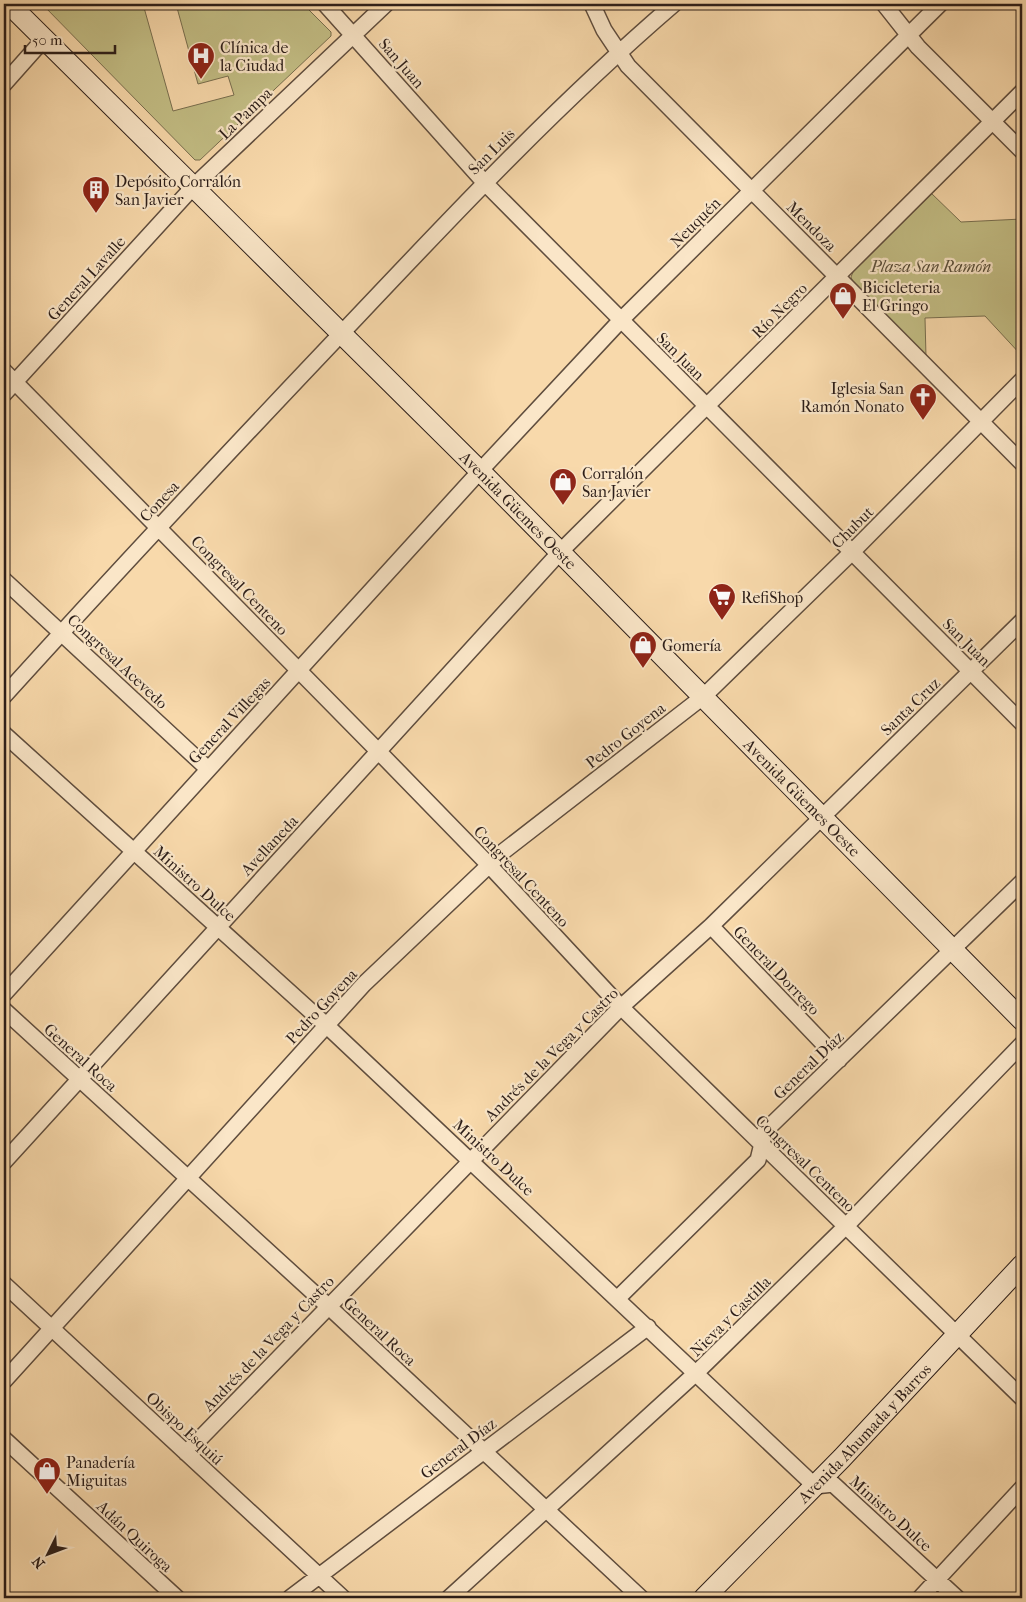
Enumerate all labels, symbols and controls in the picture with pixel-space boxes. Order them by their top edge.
scale bar [25,22,115,54]
text: 50 m [32,31,63,49]
street label: San Juan [375,35,429,93]
place label: Clínica de la Ciudad [219,38,288,75]
hospital icon: Clínica de la Ciudad [186,41,216,80]
street label: La Pampa [215,83,276,143]
street label: San Luis [464,124,519,178]
place label: Depósito Corralón San Javier [115,172,242,209]
building icon: Depósito Corralón San Javier [81,175,111,214]
street label: Neuquén [666,193,725,251]
street label: Mendoza [783,197,841,256]
street label: General Lavalle [43,232,129,325]
park label: Plaza San Ramón [870,257,991,276]
place label: Bicicleteria El Gringo [862,278,941,315]
street label: Río Negro [748,279,811,342]
shop icon: Bicicleteria El Gringo [828,281,858,320]
street label: San Juan [653,328,709,385]
place label: Iglesia San Ramón Nonato [800,379,905,416]
church icon: Iglesia San Ramón Nonato [908,382,938,421]
street label: Avenida Güemes Oeste [455,447,580,573]
place label: Corralón San Javier [582,464,651,501]
shop icon: Corralón San Javier [548,467,578,506]
street label: Conesa [136,476,184,526]
street label: Chubut [827,502,877,552]
street label: Congresal Centeno [187,532,292,639]
supermarket icon: RefiShop [707,582,737,621]
place label: RefiShop [741,588,804,607]
street label: Congresal Acevedo [64,610,172,713]
street label: San Juan [939,614,995,671]
shop icon: Gomería [628,630,658,669]
place label: Gomería [662,636,722,655]
street label: General Villegas [184,673,275,768]
street label: Santa Cruz [877,673,944,739]
street label: Pedro Goyena [582,698,669,772]
street label: Avenida Güemes Oeste [739,734,864,861]
street label: Avellaneda [236,811,302,880]
street label: Congresal Centeno [470,822,573,931]
street label: Ministro Dulce [150,842,240,925]
street label: General Dorrego [729,922,824,1019]
street label: Pedro Goyena [282,964,361,1048]
street label: Andrés de la Vega y Castro [480,984,622,1126]
street label: General Roca [40,1019,122,1096]
street label: General Díaz [769,1027,847,1103]
street label: Congresal Centeno [752,1111,859,1216]
street label: Ministro Dulce [449,1115,538,1200]
street label: Andrés de la Vega y Castro [198,1272,338,1416]
street label: Nieva y Castilla [686,1272,775,1360]
street label: General Roca [339,1293,420,1370]
street label: Avenida Ahumada y Barros [793,1360,935,1508]
street label: Obispo Esquiú [142,1388,227,1469]
street label: General Díaz [417,1414,500,1483]
place label: Panadería Miguitas [66,1453,136,1490]
shop icon: Panadería Miguitas [32,1456,62,1495]
street label: Ministro Dulce [846,1472,936,1555]
street label: Adán Quiroga [92,1496,177,1576]
north arrow [22,1530,72,1580]
text: N [29,1552,49,1572]

